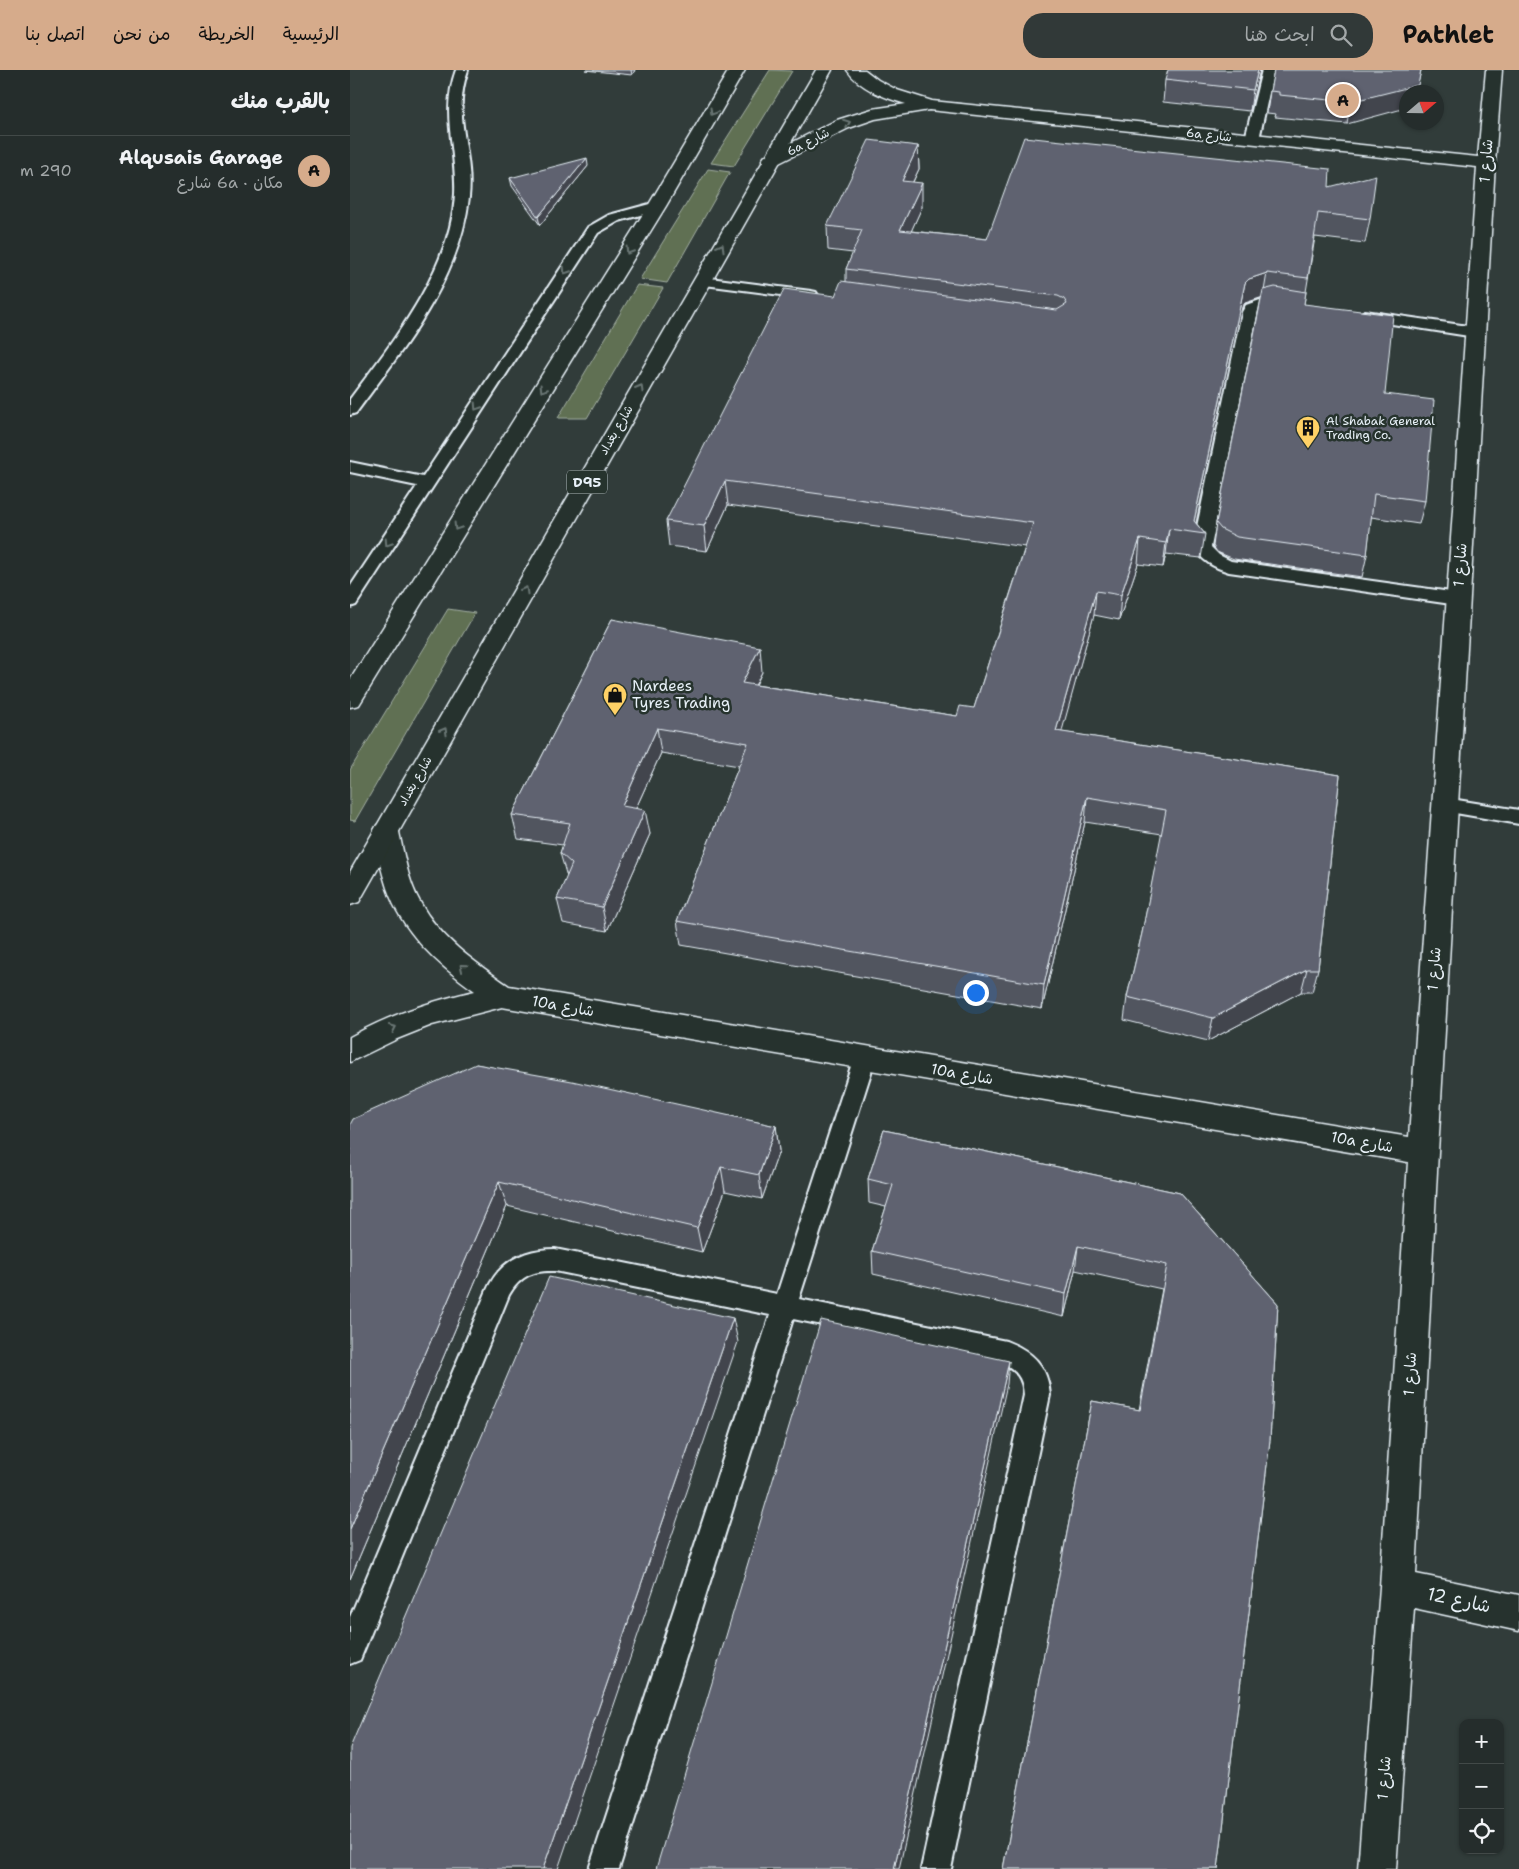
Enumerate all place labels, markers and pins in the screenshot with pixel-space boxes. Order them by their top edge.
pin: A [1327,81,1359,119]
place label: Al Shabak General Trading Co. [1326,413,1435,443]
building icon: Al Shabak General Trading Co. [1295,415,1321,449]
place label: Nardees Tyres Trading [632,676,730,713]
shop icon: Nardees Tyres Trading [602,682,628,716]

